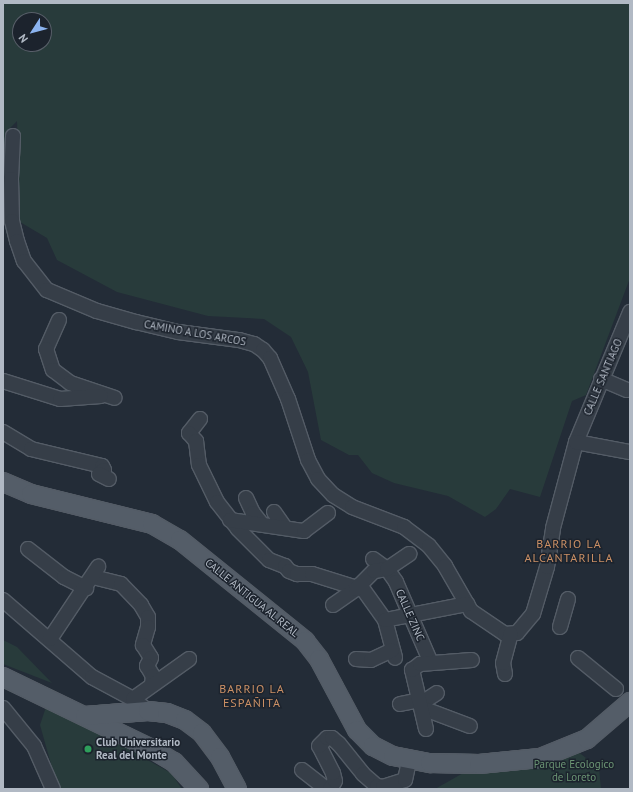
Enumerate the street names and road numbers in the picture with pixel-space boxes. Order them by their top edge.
street label: CAMINO A LOS ARCOS [142,317,248,349]
street label: CALLE SANTIAGO [581,337,625,417]
street label: CALLE ANTIGUA AL REAL [202,556,302,640]
street label: CALLE ZINC [393,587,427,643]

